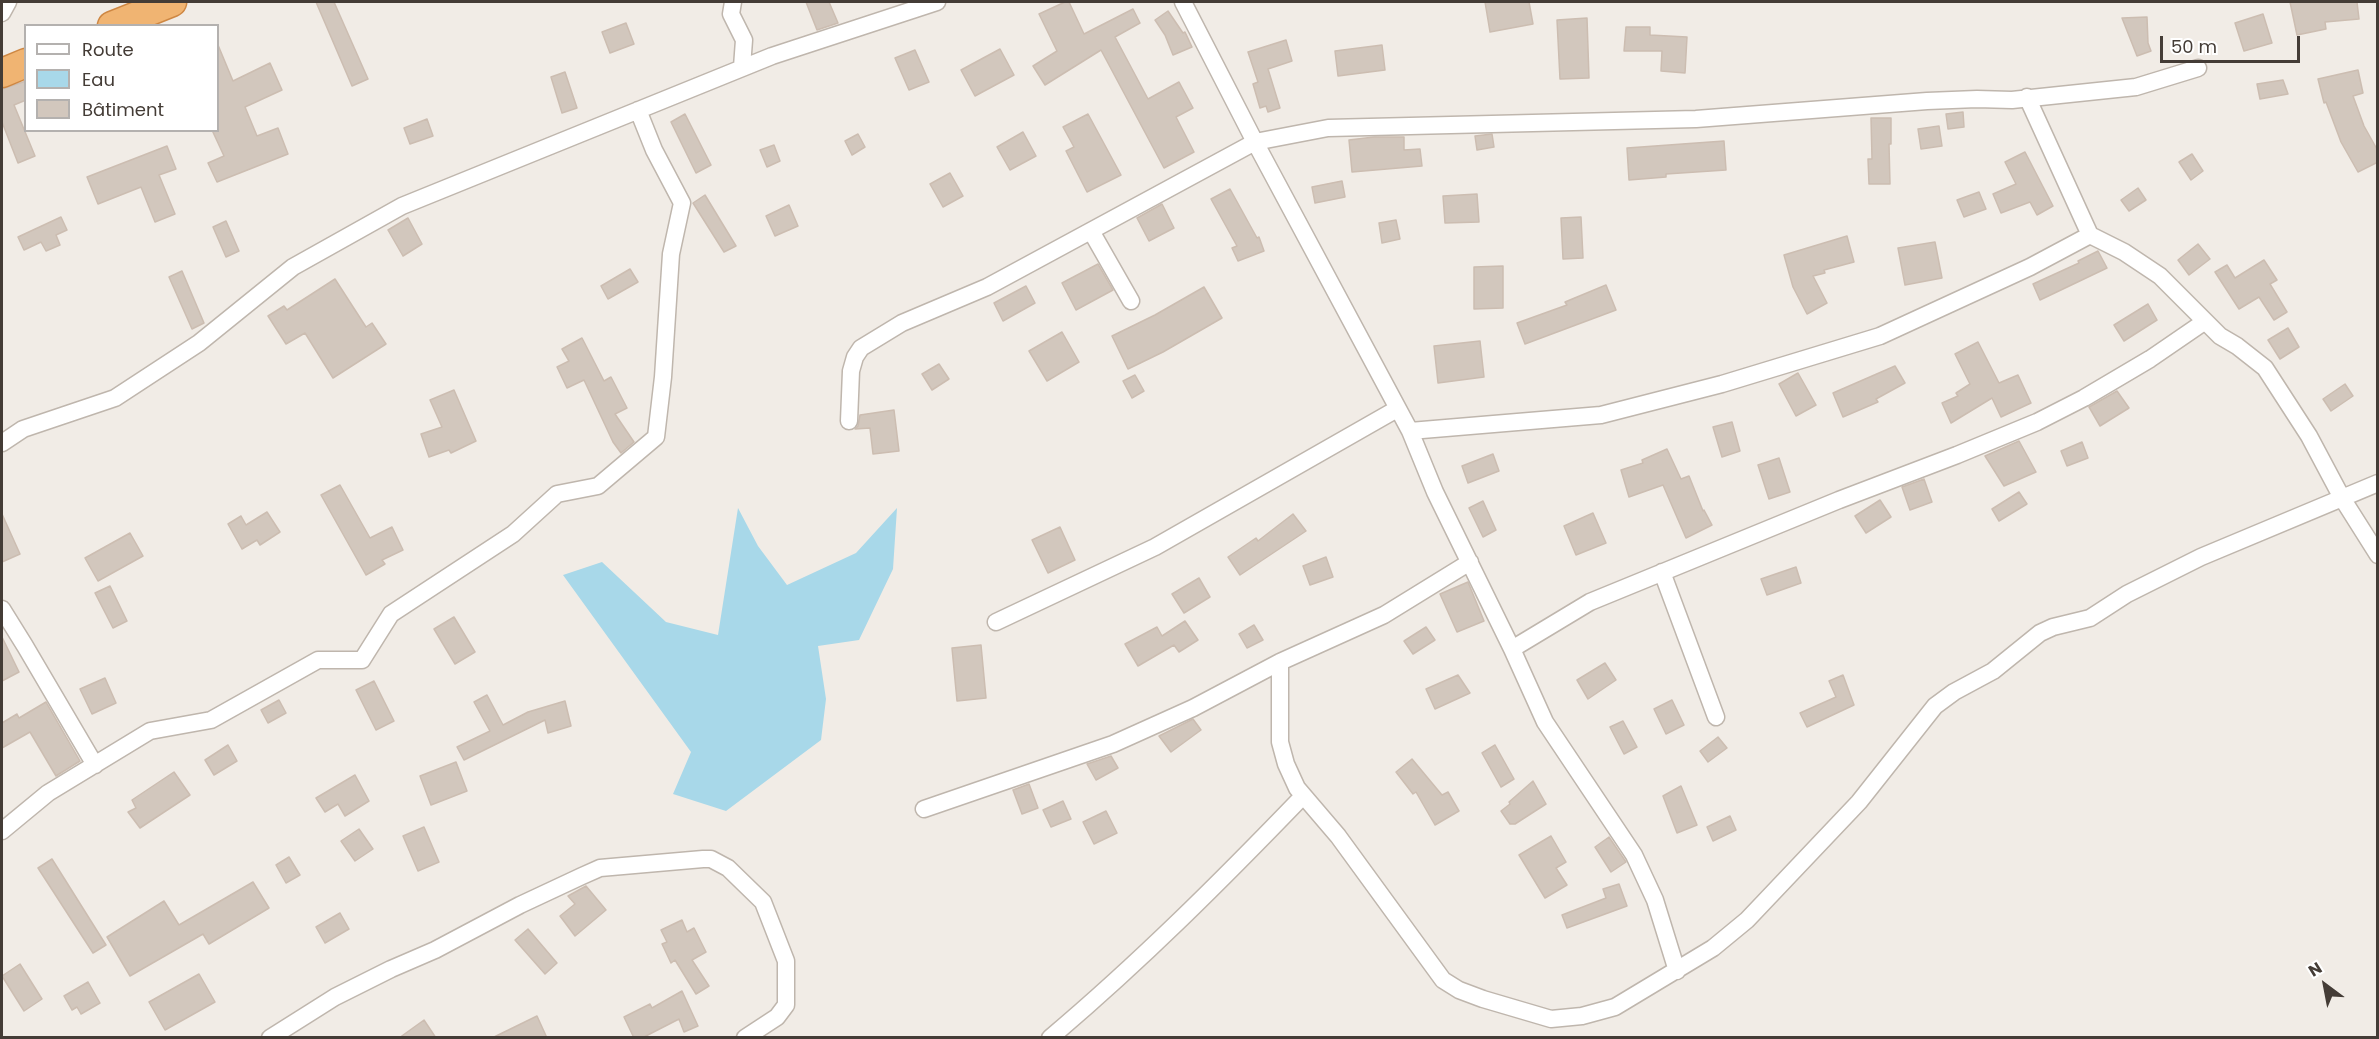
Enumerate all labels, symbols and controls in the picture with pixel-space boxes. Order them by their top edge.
legend [24,24,219,132]
scale bar [2163,24,2302,62]
text: 50 m [2171,34,2217,59]
text: Route [82,37,134,62]
text: Eau [82,67,115,92]
text: Bâtiment [82,97,164,122]
north arrow [2295,955,2355,1015]
text: N [2304,956,2326,982]

